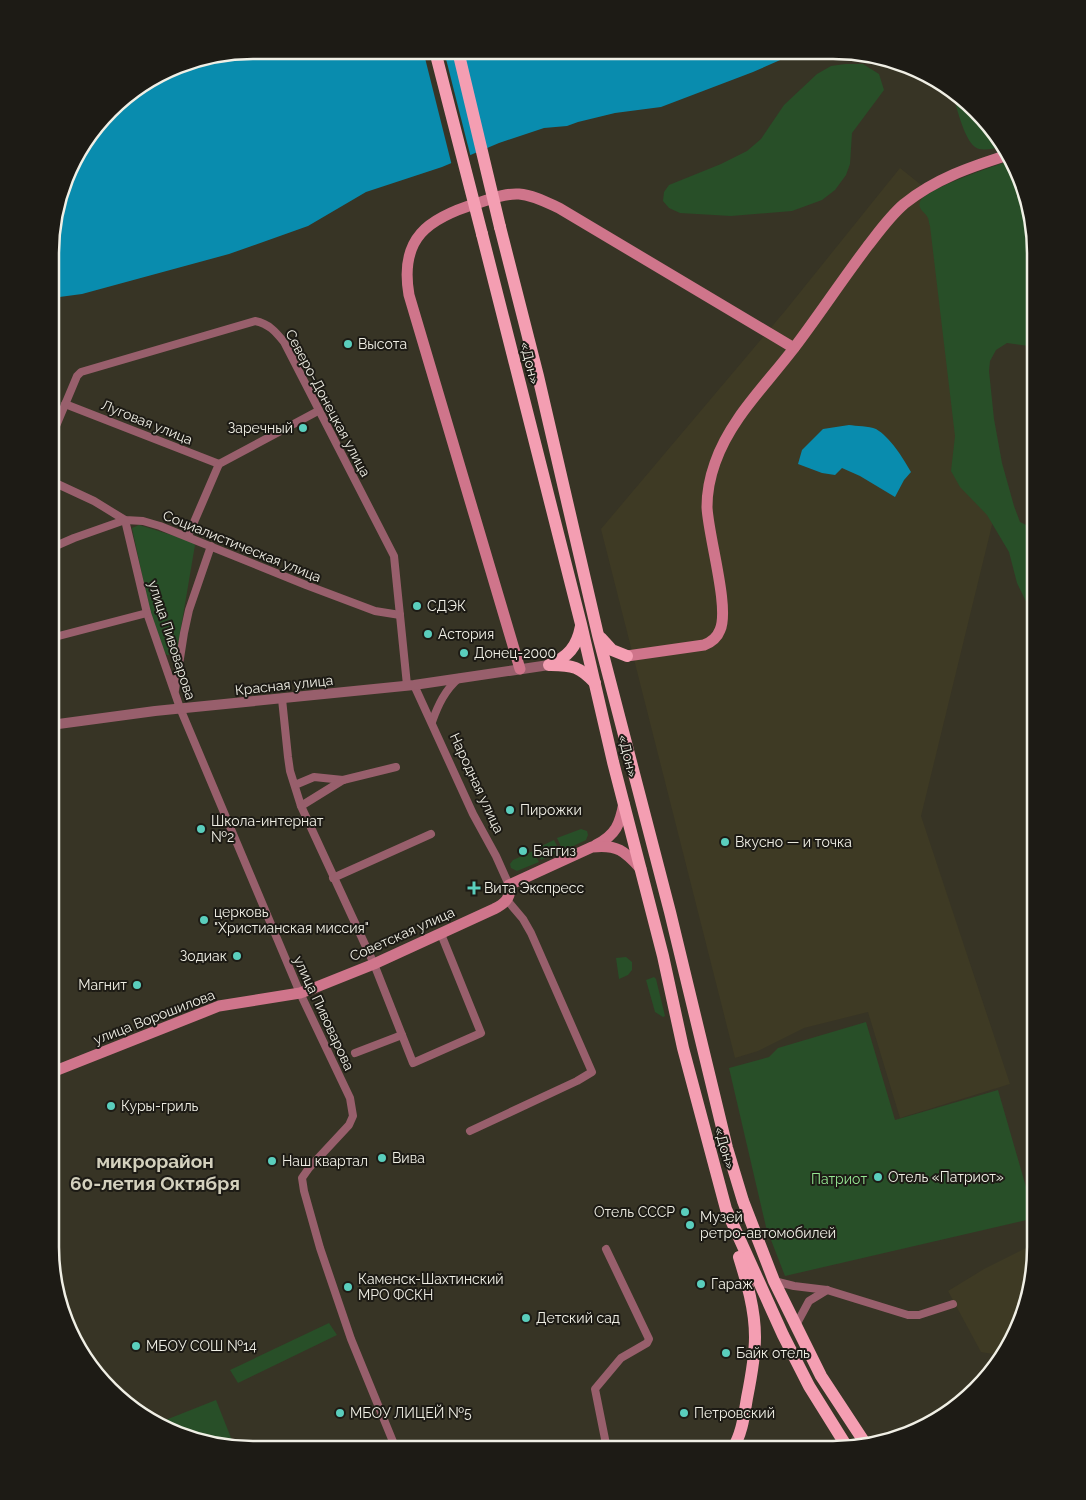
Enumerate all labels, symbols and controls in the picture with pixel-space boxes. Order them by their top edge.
street label: Северо-Донецкая улица [282,327,374,479]
place label: Высота [358,336,407,352]
marker: Высота [342,338,354,350]
street label: «Дон» [517,340,543,386]
street label: Луговая улица [99,396,195,448]
place label: Заречный [228,420,293,436]
marker: Заречный [297,422,309,434]
street label: Социалистическая улица [161,507,323,585]
street label: улица Пивоварова [145,578,199,702]
place label: СДЭК [427,598,466,614]
marker: СДЭК [411,600,423,612]
place label: Астория [438,626,494,642]
marker: Астория [422,628,434,640]
place label: Донец-2000 [474,645,556,661]
marker: Донец-2000 [458,647,470,659]
street label: Красная улица [234,672,334,698]
street label: Народная улица [447,730,507,836]
street label: «Дон» [615,733,641,779]
place label: Пирожки [520,802,582,818]
marker: Пирожки [504,804,516,816]
place label: Школа-интернат №2 [211,813,324,845]
marker: Школа-интернат №2 [195,823,207,835]
place label: Вкусно — и точка [735,834,852,850]
marker: Вкусно — и точка [719,836,731,848]
place label: Баггиз [533,843,576,859]
marker: Баггиз [517,845,529,857]
place label: Вита Экспресс [484,880,584,896]
marker: Вита Экспресс [468,882,480,894]
place label: церковь "Христианская миссия" [214,904,369,936]
street label: Советская улица [347,904,457,964]
marker: церковь "Христианская миссия" [198,914,210,926]
place label: Зодиак [180,948,227,964]
marker: Зодиак [231,950,243,962]
street label: улица Пивоварова [290,953,358,1073]
place label: Магнит [78,977,127,993]
marker: Магнит [131,979,143,991]
street label: улица Ворошилова [91,986,217,1048]
place label: Куры-гриль [121,1098,199,1114]
marker: Куры-гриль [105,1100,117,1112]
street label: «Дон» [711,1125,739,1171]
district label: микрорайон 60-летия Октября [70,1150,240,1194]
place label: Вива [392,1150,425,1166]
marker: Вива [376,1152,388,1164]
place label: Наш квартал [282,1153,368,1169]
marker: Наш квартал [266,1155,278,1167]
place label: Отель «Патриот» [888,1169,1004,1185]
park label: Патриот [811,1171,867,1187]
marker: Отель «Патриот» [872,1171,884,1183]
place label: Отель СССР [594,1204,675,1220]
marker: Отель СССР [679,1206,691,1218]
place label: Музей ретро-автомобилей [700,1209,836,1241]
marker: Музей ретро-автомобилей [684,1219,696,1231]
place label: Каменск-Шахтинский МРО ФСКН [358,1271,504,1303]
place label: Гараж [711,1276,753,1292]
marker: Гараж [695,1278,707,1290]
marker: Каменск-Шахтинский МРО ФСКН [342,1281,354,1293]
place label: Детский сад [536,1310,620,1326]
marker: Детский сад [520,1312,532,1324]
place label: МБОУ СОШ №14 [146,1338,257,1354]
marker: МБОУ СОШ №14 [130,1340,142,1352]
place label: Байк отель [736,1345,810,1361]
marker: Байк отель [720,1347,732,1359]
place label: МБОУ ЛИЦЕЙ №5 [350,1404,472,1421]
place label: Петровский [694,1405,775,1421]
marker: МБОУ ЛИЦЕЙ №5 [334,1407,346,1419]
marker: Петровский [678,1407,690,1419]

